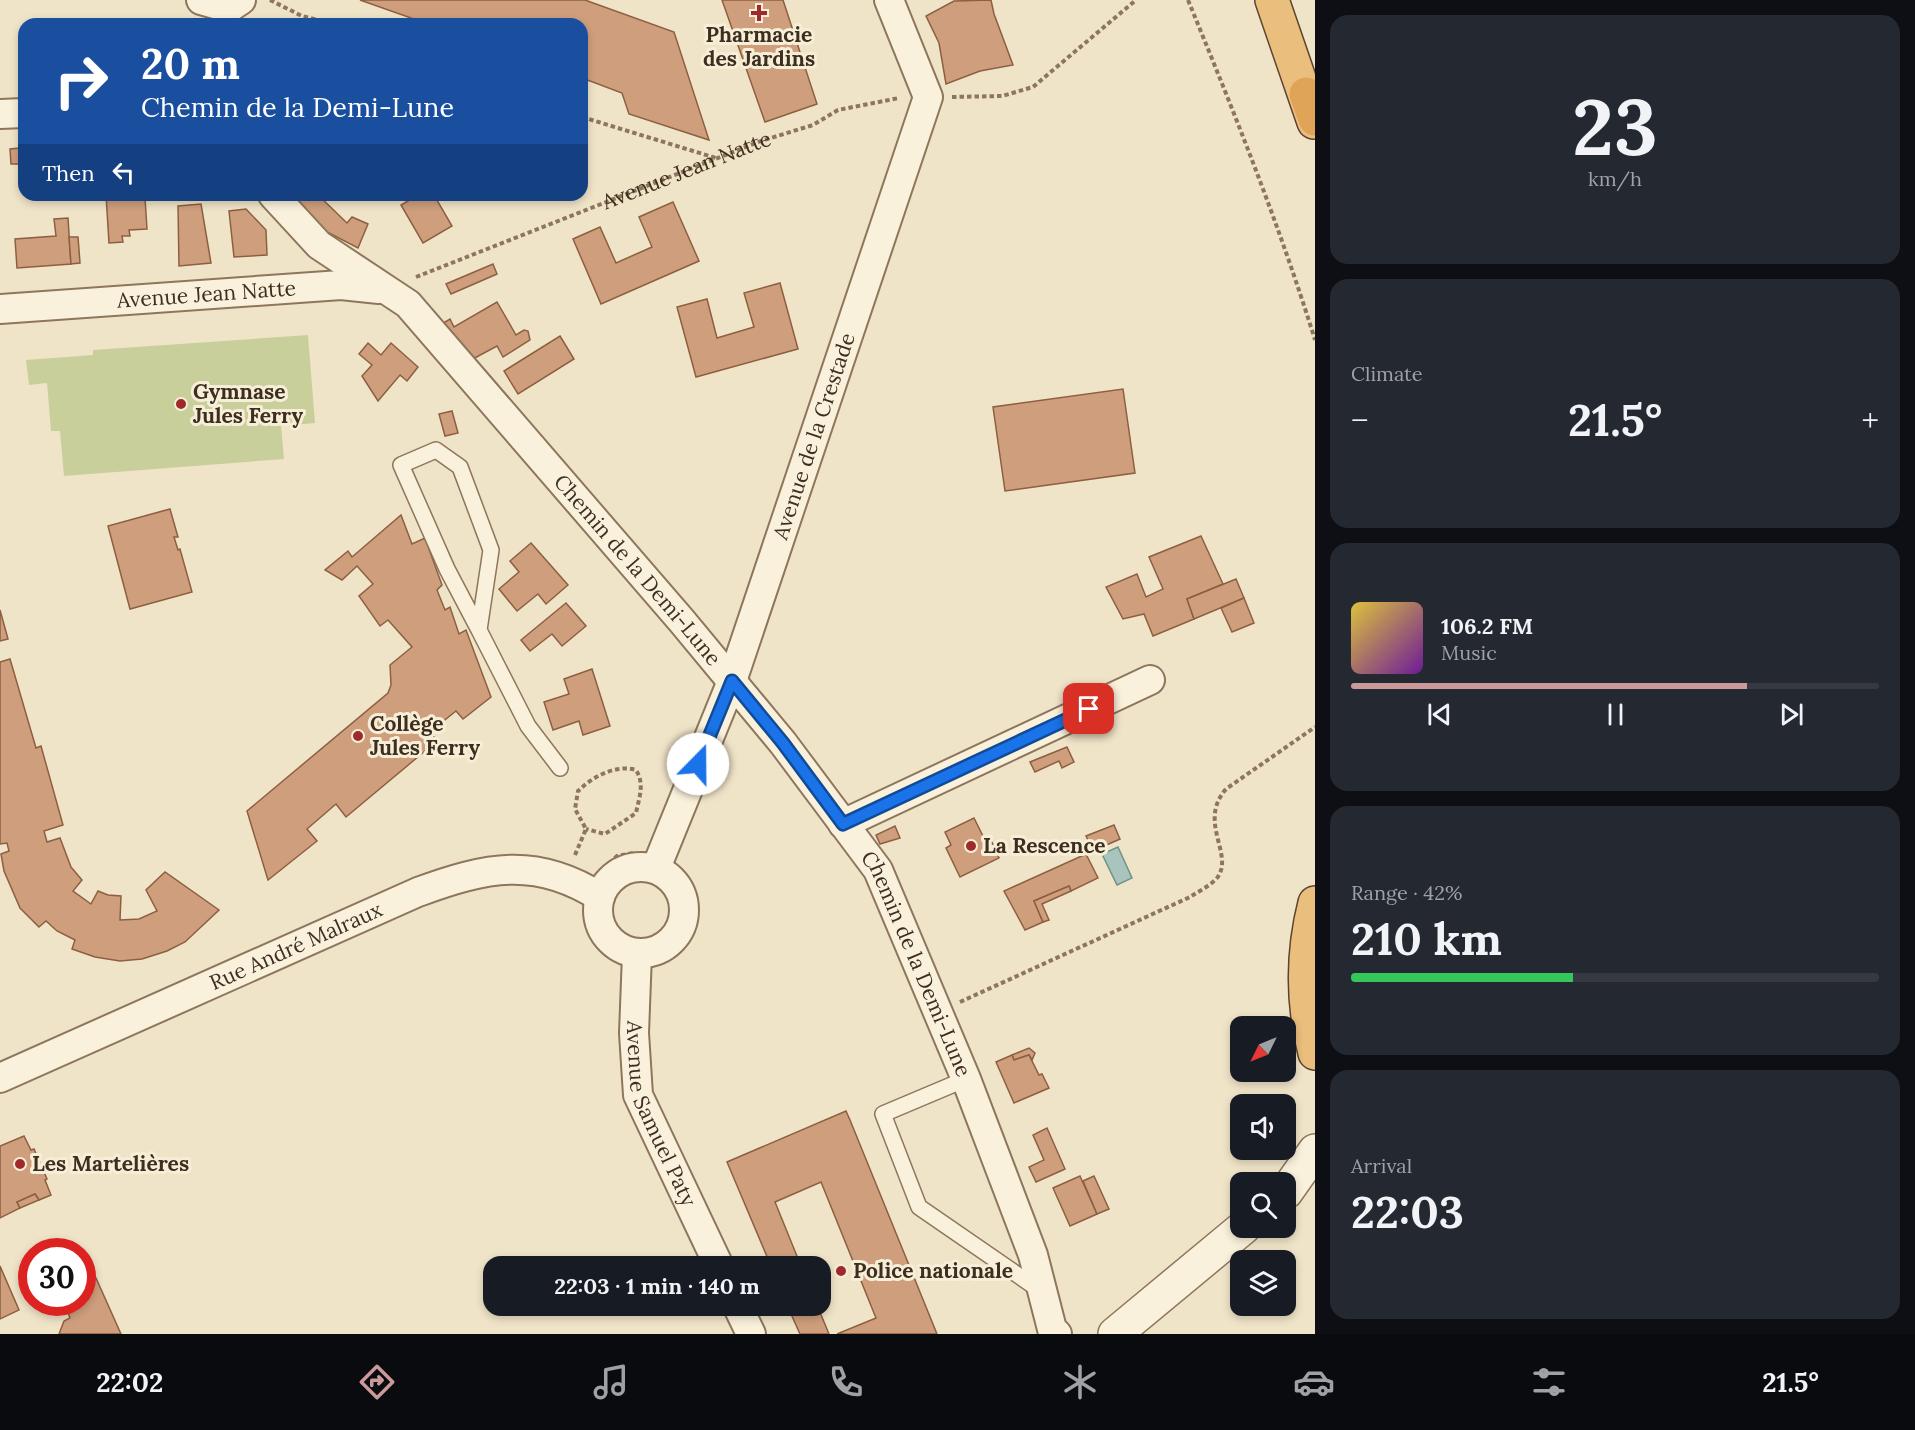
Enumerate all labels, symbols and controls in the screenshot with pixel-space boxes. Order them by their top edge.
marker: Pharmacie des Jardins [752,6,766,20]
place label: Pharmacie des Jardins [703,21,815,72]
text: 20 m [141,37,240,91]
icon: right [42,42,120,120]
text: 23 [1572,77,1658,176]
text: Chemin de la Demi-Lune [141,90,454,124]
street label: Avenue Jean Natte [597,125,774,216]
icon: left [107,156,140,189]
text: Then [42,159,95,187]
text: km/h [1588,166,1642,191]
street label: Avenue Jean Natte [115,274,297,314]
street label: Avenue de la Crestade [766,329,861,544]
text: Climate [1351,361,1423,386]
place label: Gymnase Jules Ferry [193,378,303,429]
text: 21.5° [1568,391,1662,448]
marker: Gymnase Jules Ferry [174,397,188,411]
text: − [1351,399,1369,441]
text: + [1861,399,1879,441]
street label: Chemin de la Demi-Lune [548,468,727,671]
text: 106.2 FM [1441,612,1533,640]
text: Music [1441,640,1497,665]
pin [1063,683,1114,734]
icon: arrive [1072,692,1105,725]
icon: previous [1423,698,1456,731]
icon: pause [1599,698,1632,731]
icon: next [1775,698,1808,731]
place label: Collège Jules Ferry [370,710,480,761]
marker: Collège Jules Ferry [351,729,365,743]
position arrow [666,732,730,796]
place label: La Rescence [983,832,1106,859]
marker: La Rescence [964,839,978,853]
street label: Chemin de la Demi-Lune [855,845,977,1081]
text: Range · 42% [1351,880,1462,905]
street label: Rue André Malraux [205,896,386,996]
text: 210 km [1351,910,1502,967]
north arrow [1230,1016,1296,1082]
map controls [1230,1016,1296,1316]
street label: Avenue Samuel Paty [621,1019,703,1211]
button: sound [1230,1094,1296,1160]
place label: Les Martelières [32,1150,189,1177]
text: Arrival [1351,1153,1412,1178]
marker: Les Martelières [13,1157,27,1171]
button: search [1230,1172,1296,1238]
text: 22:03 [1351,1183,1464,1240]
speed limit sign: 30 [18,1238,96,1316]
button: layers [1230,1250,1296,1316]
place label: Police nationale [853,1257,1013,1284]
marker: Police nationale [834,1264,848,1278]
text: 22:03 · 1 min · 140 m [554,1272,760,1300]
icon: directions [356,1361,398,1403]
icon: music [590,1361,632,1403]
icon: phone [825,1361,867,1403]
icon: climate [1059,1361,1101,1403]
icon: car [1293,1361,1335,1403]
icon: filters [1528,1361,1570,1403]
text: 22:02 [96,1365,163,1399]
text: 21.5° [1762,1365,1819,1399]

